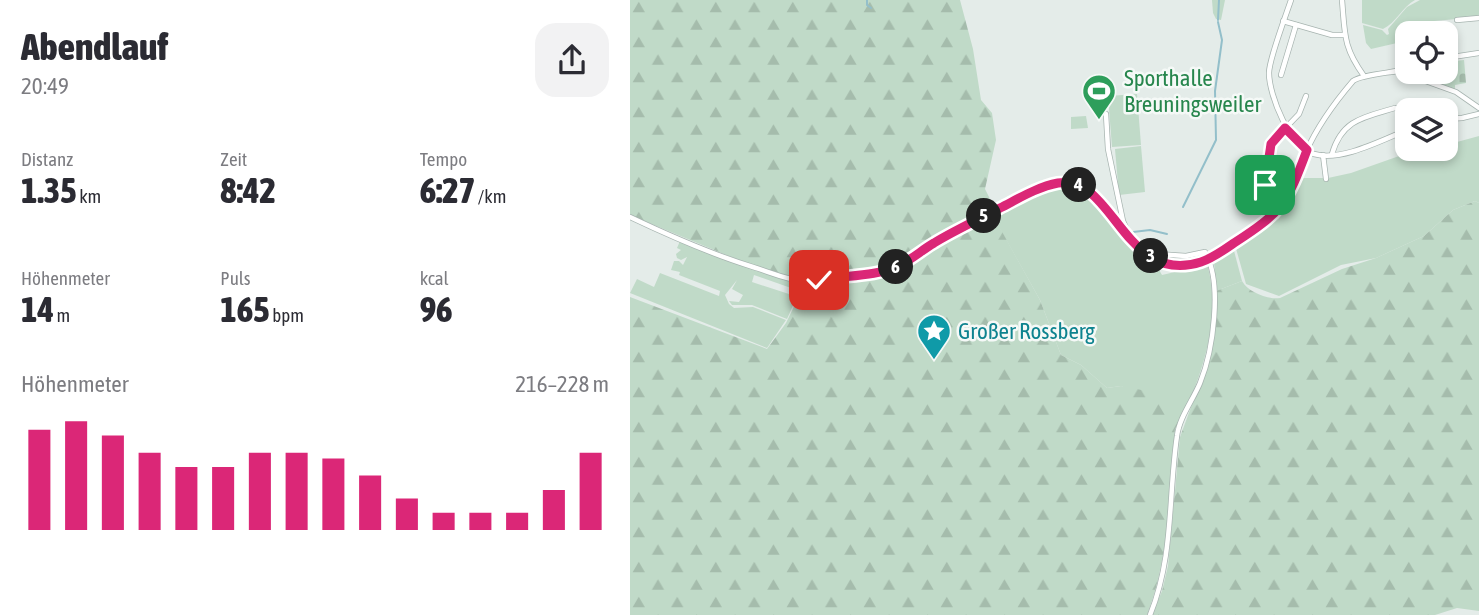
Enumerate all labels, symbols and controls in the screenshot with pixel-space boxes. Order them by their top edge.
map controls [1395,21,1458,161]
button: locate [1395,21,1458,84]
button: share [535,23,609,97]
text: Abendlauf [21,25,168,68]
place label: Sporthalle Breuningsweiler [1124,65,1262,117]
sports icon: Sporthalle Breuningsweiler [1080,72,1118,121]
text: 20:49 [21,73,69,99]
button: layers [1395,98,1458,161]
text: Distanz [21,148,73,170]
text: Zeit [220,148,247,170]
text: Tempo [420,148,467,170]
pin [1235,155,1295,215]
icon: arrive [1246,166,1284,204]
pin: 4 [1062,168,1096,202]
text: 1.35 [21,170,77,210]
text: 8:42 [220,170,276,210]
text: 6:27 [420,170,475,210]
text: 4 [1074,173,1083,195]
text: km [77,185,101,207]
text: /km [475,185,506,207]
pin: 5 [966,198,1002,234]
text: 5 [979,204,988,226]
pin: 3 [1134,238,1168,274]
text: 3 [1146,244,1155,266]
pin [789,250,849,310]
pin: 6 [878,250,914,284]
text: 6 [891,255,900,277]
icon: check [800,261,838,299]
text: Höhenmeter [21,267,110,289]
text: Puls [220,267,251,289]
text: kcal [420,267,449,289]
text: 14 [21,289,54,329]
text: 165 [220,289,270,329]
text: 96 [420,289,453,329]
text: m [54,304,70,326]
text: bpm [270,304,304,326]
place icon: Großer Rossberg [915,312,953,361]
place label: Großer Rossberg [958,318,1095,344]
text: Höhenmeter [21,371,129,397]
text: 216–228 m [515,371,609,397]

